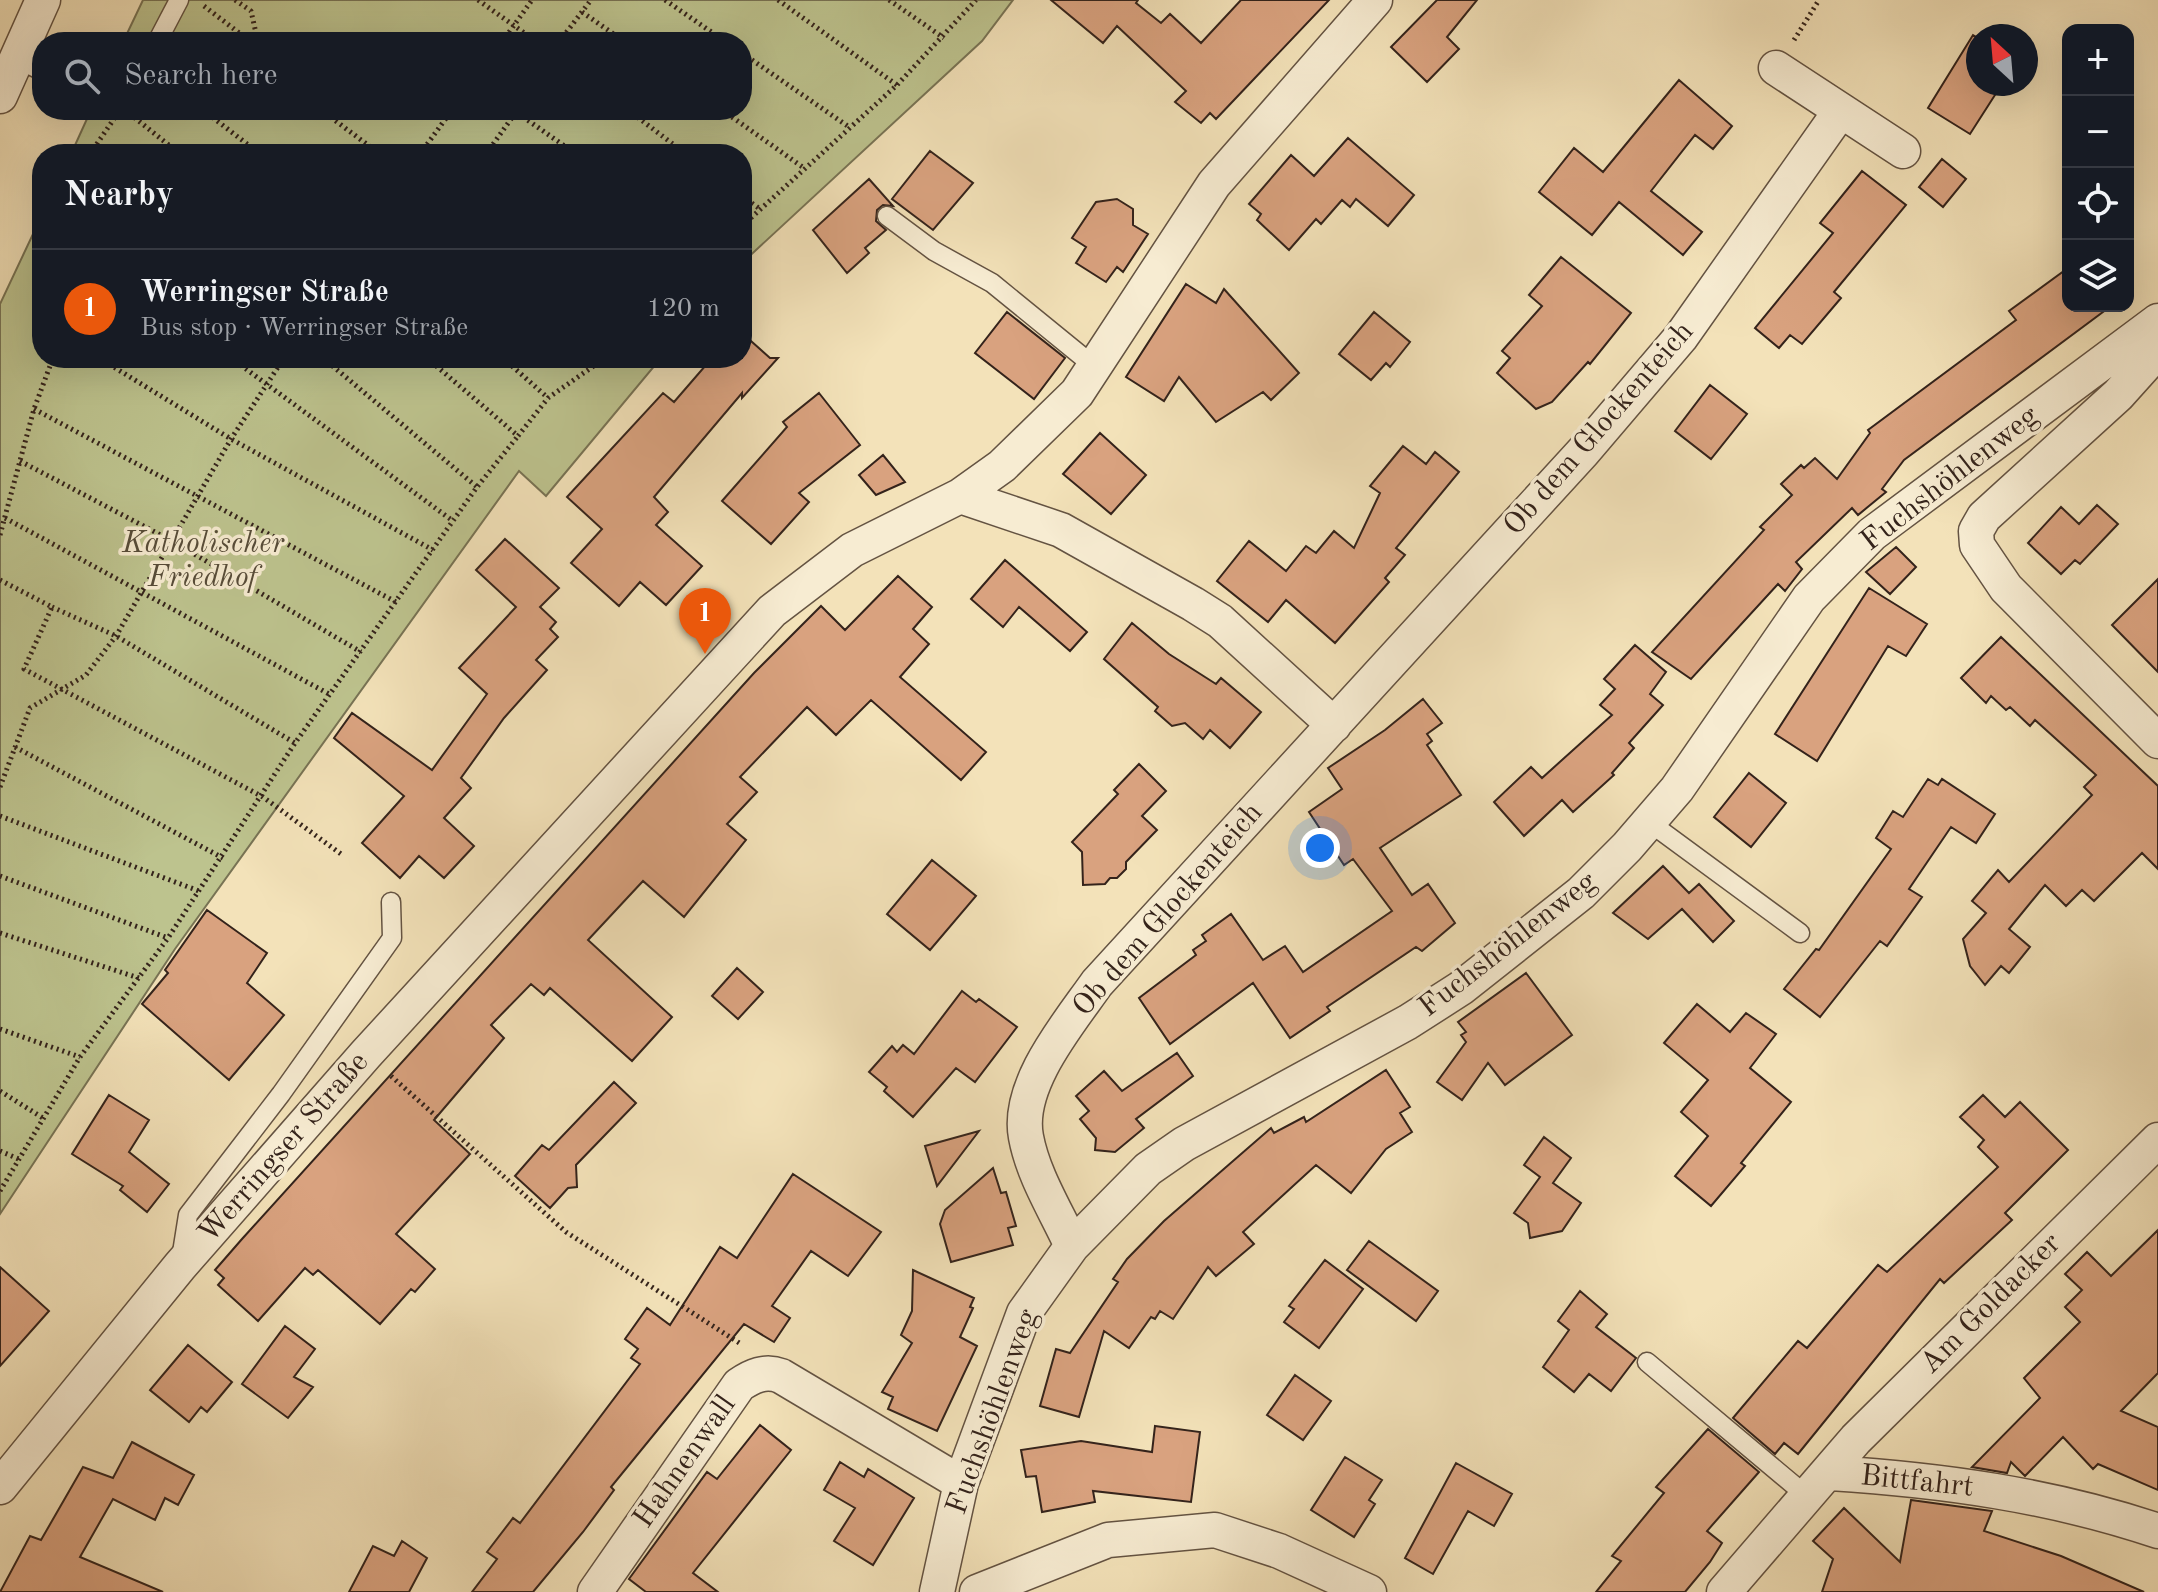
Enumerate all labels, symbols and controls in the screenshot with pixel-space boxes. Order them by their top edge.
north arrow [1966,24,2038,96]
map controls [2062,24,2134,312]
button: + [2062,24,2134,96]
search box [32,32,752,120]
icon: search [60,54,104,98]
text: Search here [124,61,278,91]
button: − [2062,96,2134,168]
button: locate [2062,168,2134,240]
text: Nearby [64,179,174,213]
button: layers [2062,240,2134,312]
text: Werringser Straße [140,278,389,308]
text: 1 [82,296,98,322]
text: 120 m [647,296,720,322]
text: Bus stop · Werringser Straße [140,315,468,341]
street label: Ob dem Glockenteich [1499,317,1699,541]
street label: Fuchshöhlenweg [1856,401,2044,557]
park label: Katholischer Friedhof [121,529,285,593]
pin: 1 [679,588,731,654]
street label: Ob dem Glockenteich [1068,798,1268,1022]
your location [1300,828,1340,868]
street label: Fuchshöhlenweg [1414,867,1602,1023]
street label: Werringser Straße [193,1047,375,1249]
street label: Am Goldacker [1915,1228,2067,1380]
street label: Fuchshöhlenweg [942,1305,1044,1519]
street label: Hahnenwall [628,1390,742,1534]
street label: Bittfahrt [1859,1461,1975,1503]

